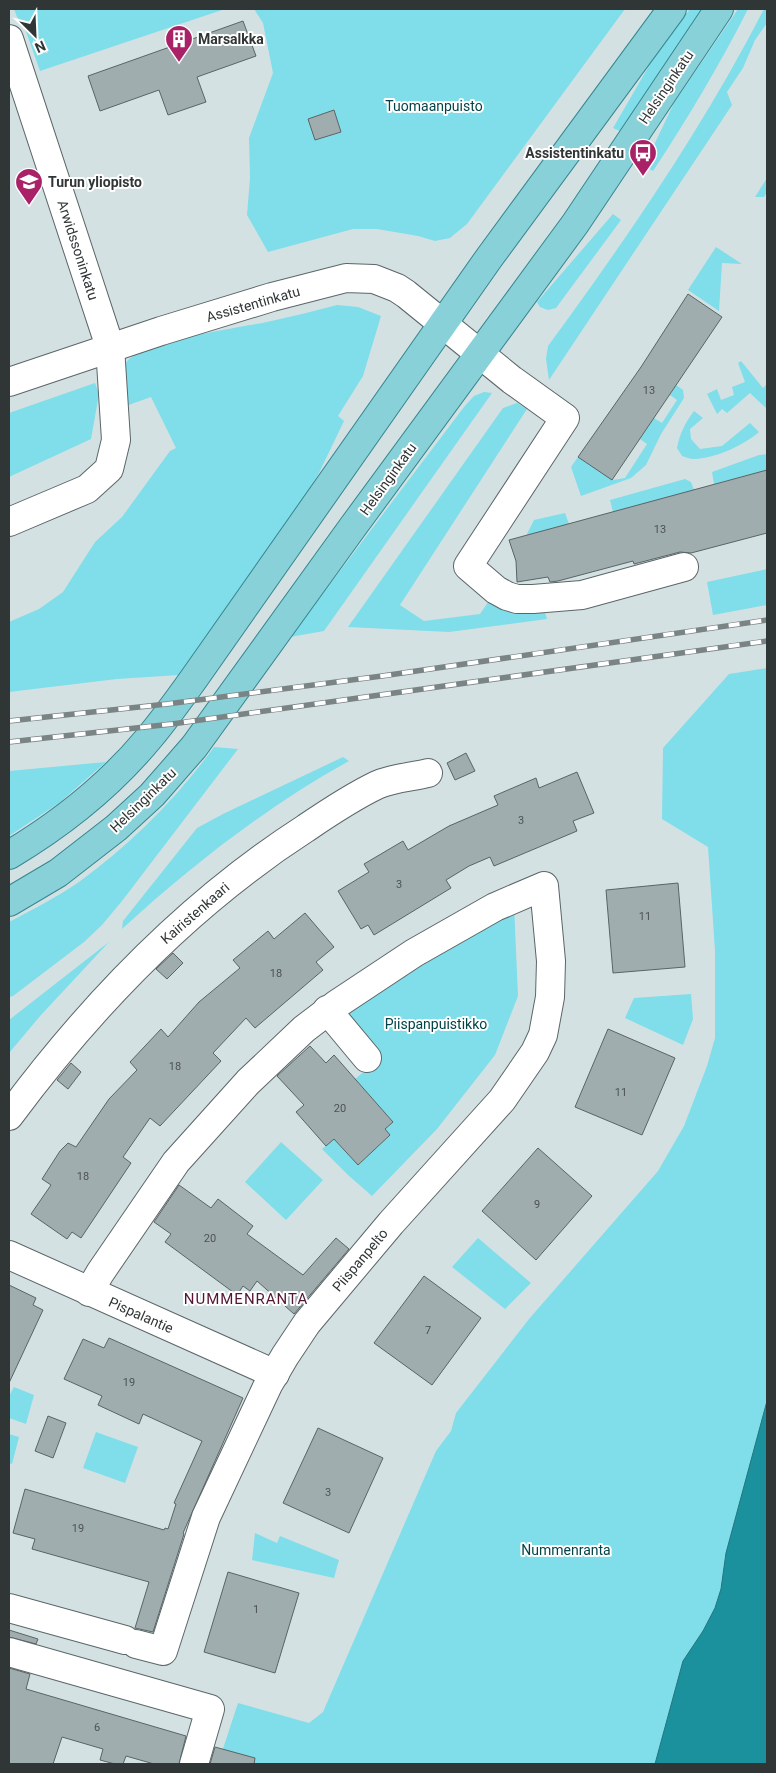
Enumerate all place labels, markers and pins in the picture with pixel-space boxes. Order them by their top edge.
building icon: Marsalkka [164,24,194,63]
place label: Marsalkka [198,31,264,47]
bus stop icon: Assistentinkatu [628,138,658,177]
place label: Assistentinkatu [525,145,624,161]
school or university icon: Turun yliopisto [14,167,44,206]
place label: Turun yliopisto [48,174,142,190]

